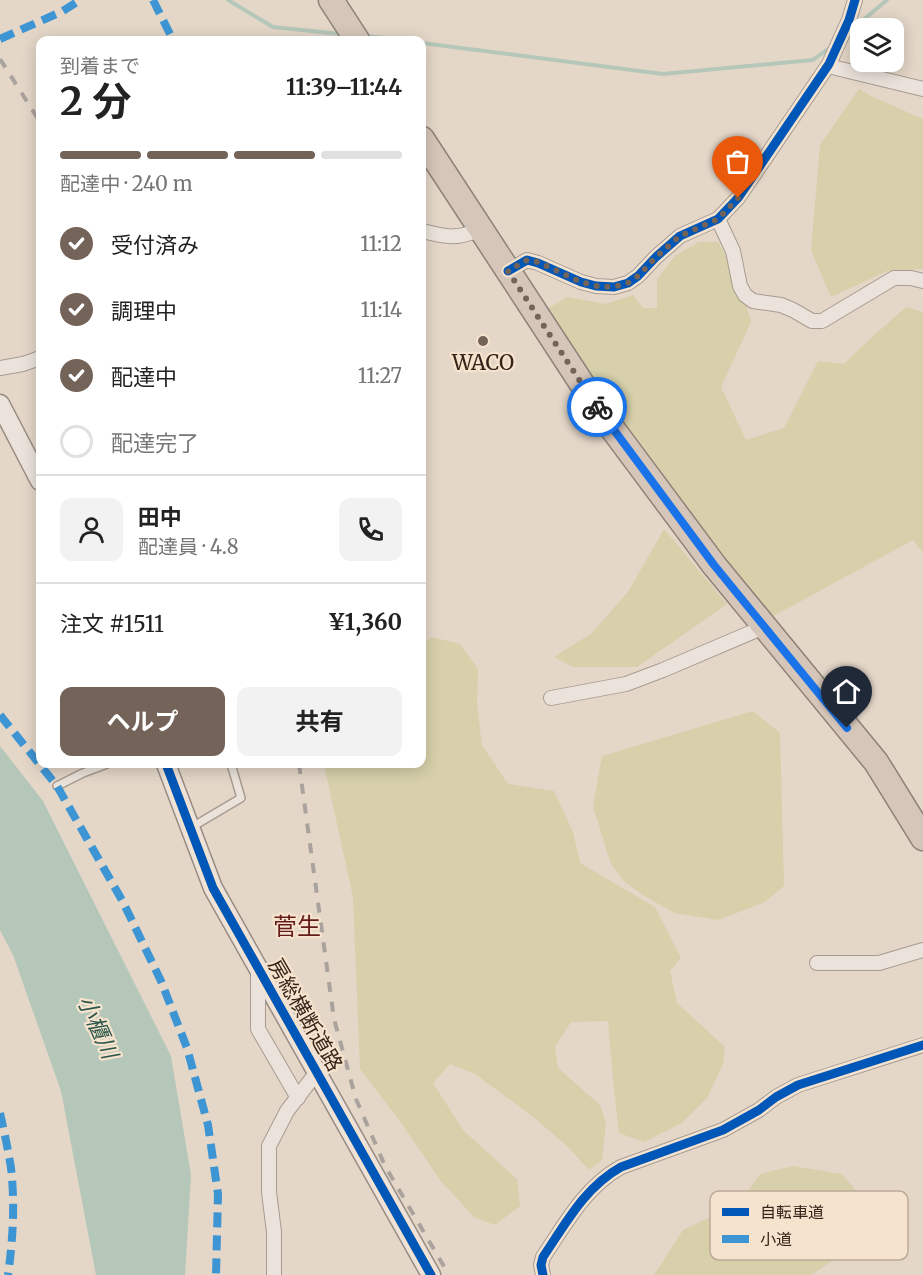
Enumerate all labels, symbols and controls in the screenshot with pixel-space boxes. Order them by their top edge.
map controls [850,18,904,72]
button: layers [850,18,904,72]
text: 到着まで [60,53,140,78]
text: 11:39–11:44 [286,73,402,101]
text: 2 分 [60,77,131,126]
pin [712,136,763,198]
icon: bag [721,145,754,178]
text: 配達中 · 240 m [60,171,193,196]
icon: check [60,227,93,260]
text: 受付済み [111,231,199,259]
text: 11:12 [360,231,402,256]
icon: check [60,293,93,326]
text: 調理中 [111,297,177,325]
text: 11:14 [361,297,402,322]
marker: WACO [476,334,490,348]
place label: WACO [451,349,514,376]
icon: check [60,359,93,392]
text: 配達中 [111,363,177,391]
text: 11:27 [358,363,402,388]
courier [567,377,627,437]
icon: bike [581,391,614,424]
text: 配達完了 [111,429,199,457]
button: person [60,498,123,561]
button: phone [339,498,402,561]
text: 田中 [138,503,182,531]
text: 配達員 · 4.8 [138,534,239,559]
text: ¥1,360 [328,608,402,636]
text: 注文 #1511 [60,610,164,638]
pin [821,666,872,728]
icon: home [830,675,863,708]
button: ヘルプ [60,687,225,756]
button: 共有 [237,687,402,756]
district label: 菅生 [273,911,321,942]
street label: 房総横断道路 [262,953,349,1076]
water label: 小櫃川 [72,991,125,1065]
legend [710,1191,908,1260]
text: 自転車道 [760,1202,824,1222]
text: 小道 [760,1229,792,1249]

